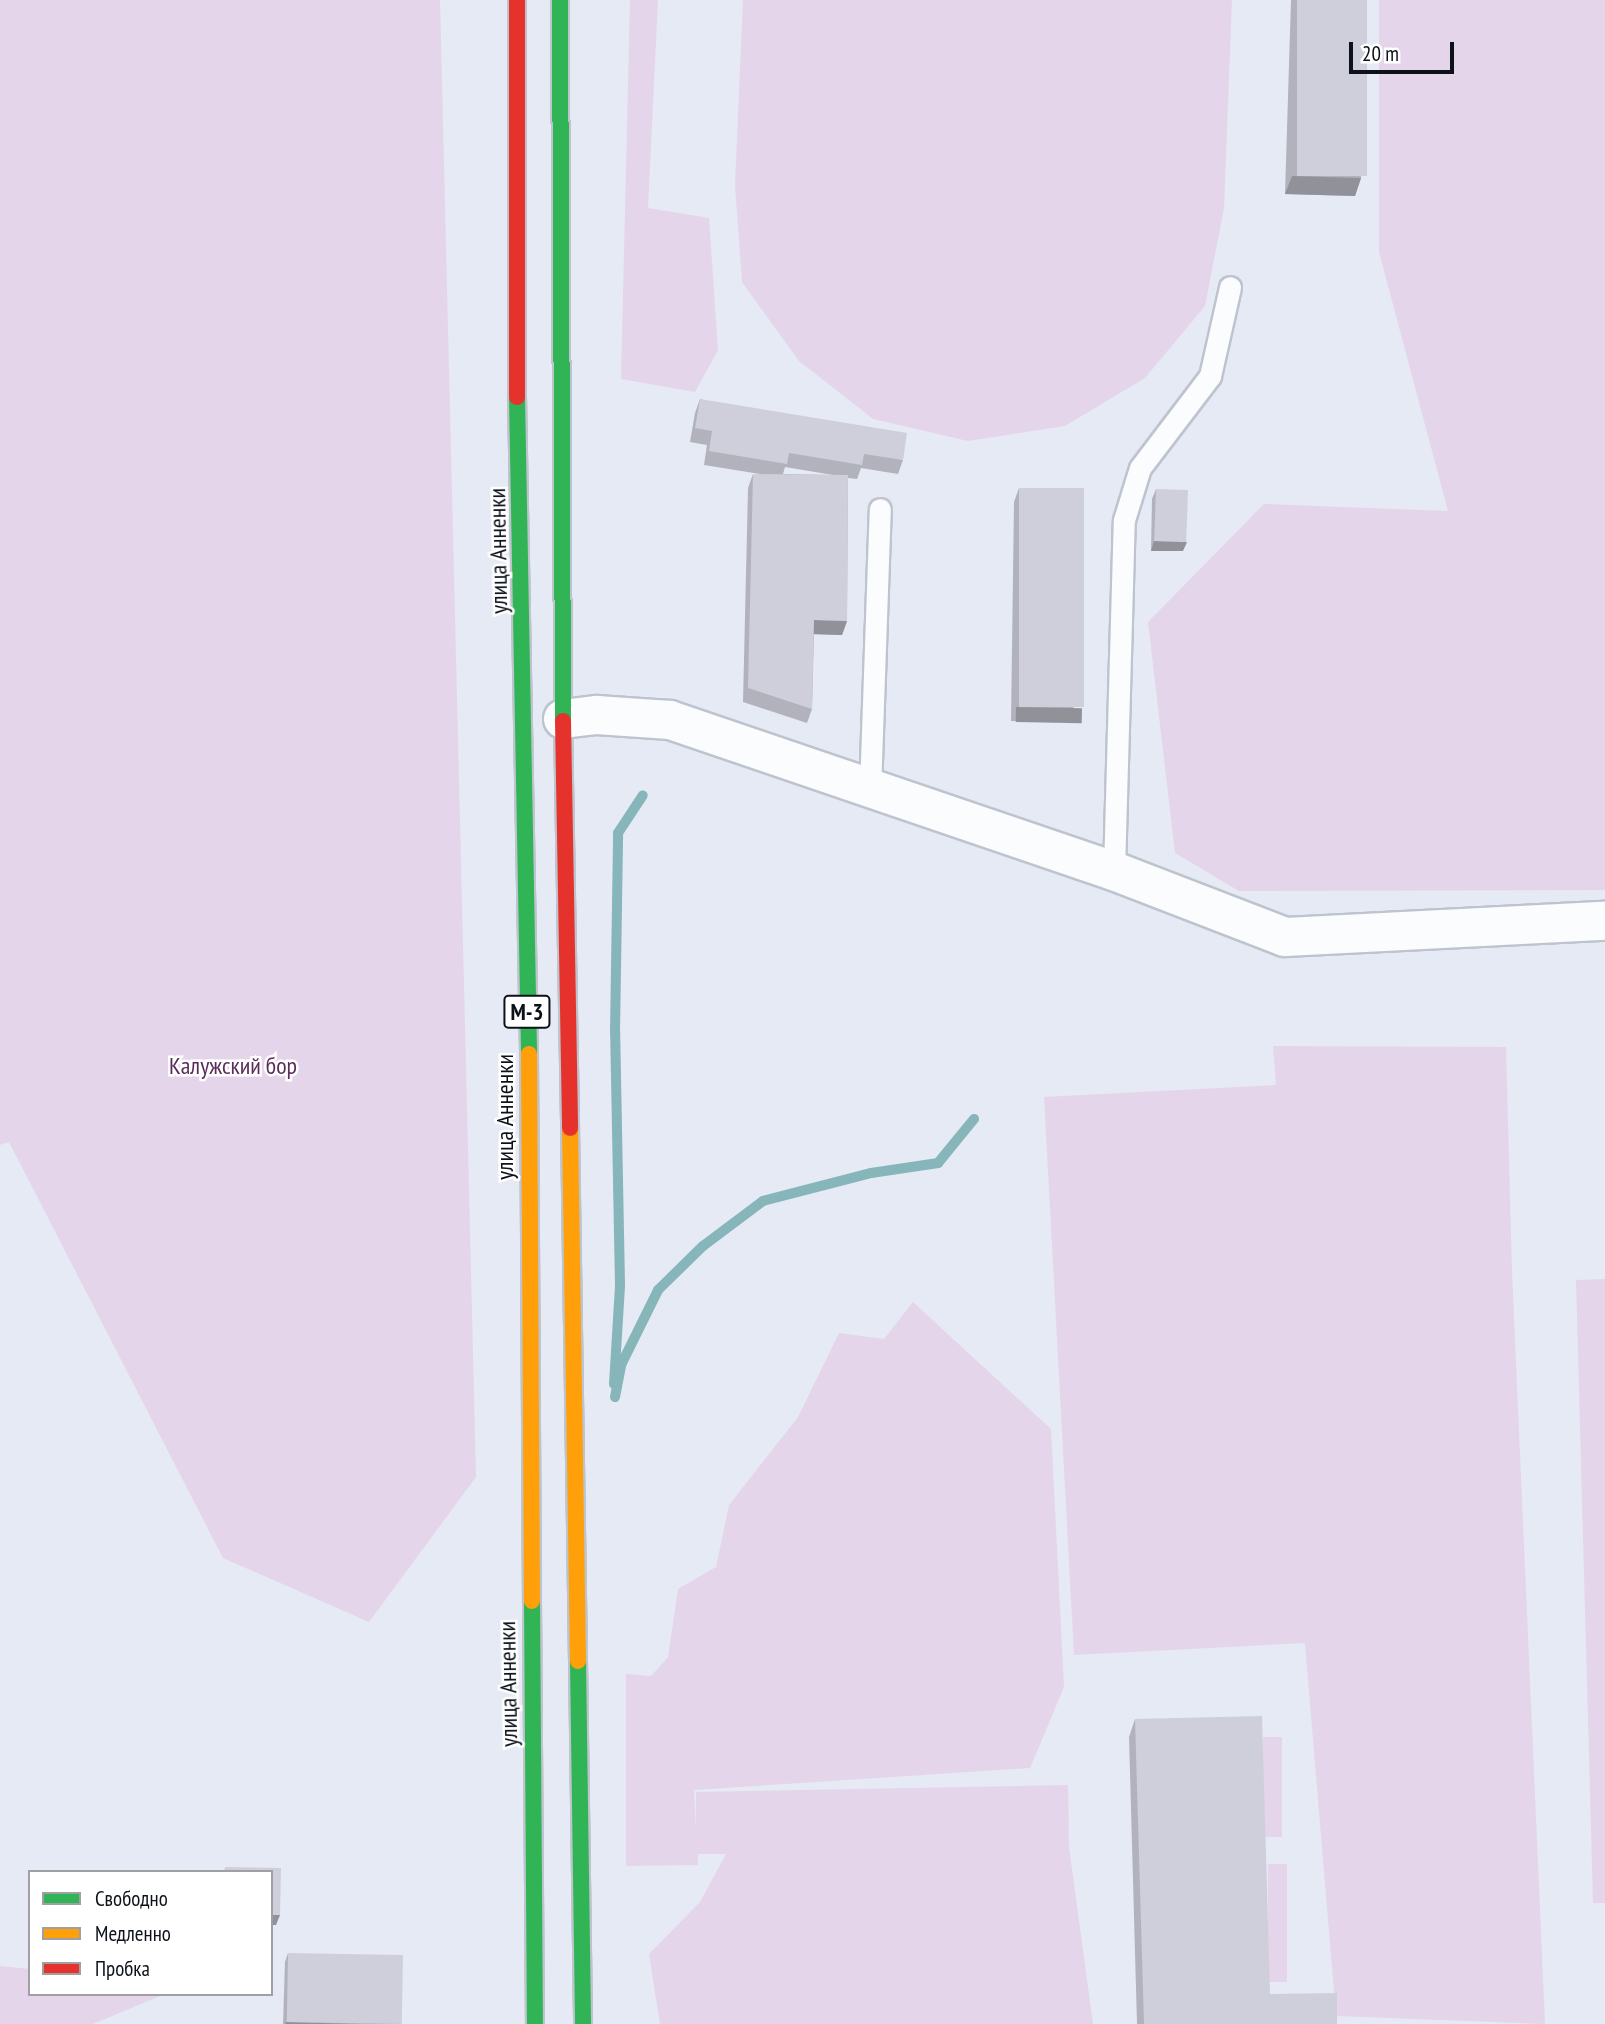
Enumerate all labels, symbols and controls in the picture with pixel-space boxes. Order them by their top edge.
scale bar [1353,28,1458,72]
text: 20 m [1362,40,1399,67]
street label: улица Анненки [482,487,514,615]
road number: М-3 [503,993,552,1032]
park label: Калужский бор [169,1052,297,1080]
street label: улица Анненки [491,1054,519,1180]
street label: улица Анненки [492,1620,524,1748]
legend [28,1870,273,1996]
text: Свободно [95,1885,168,1912]
text: Медленно [95,1920,171,1947]
text: Пробка [95,1955,150,1982]

